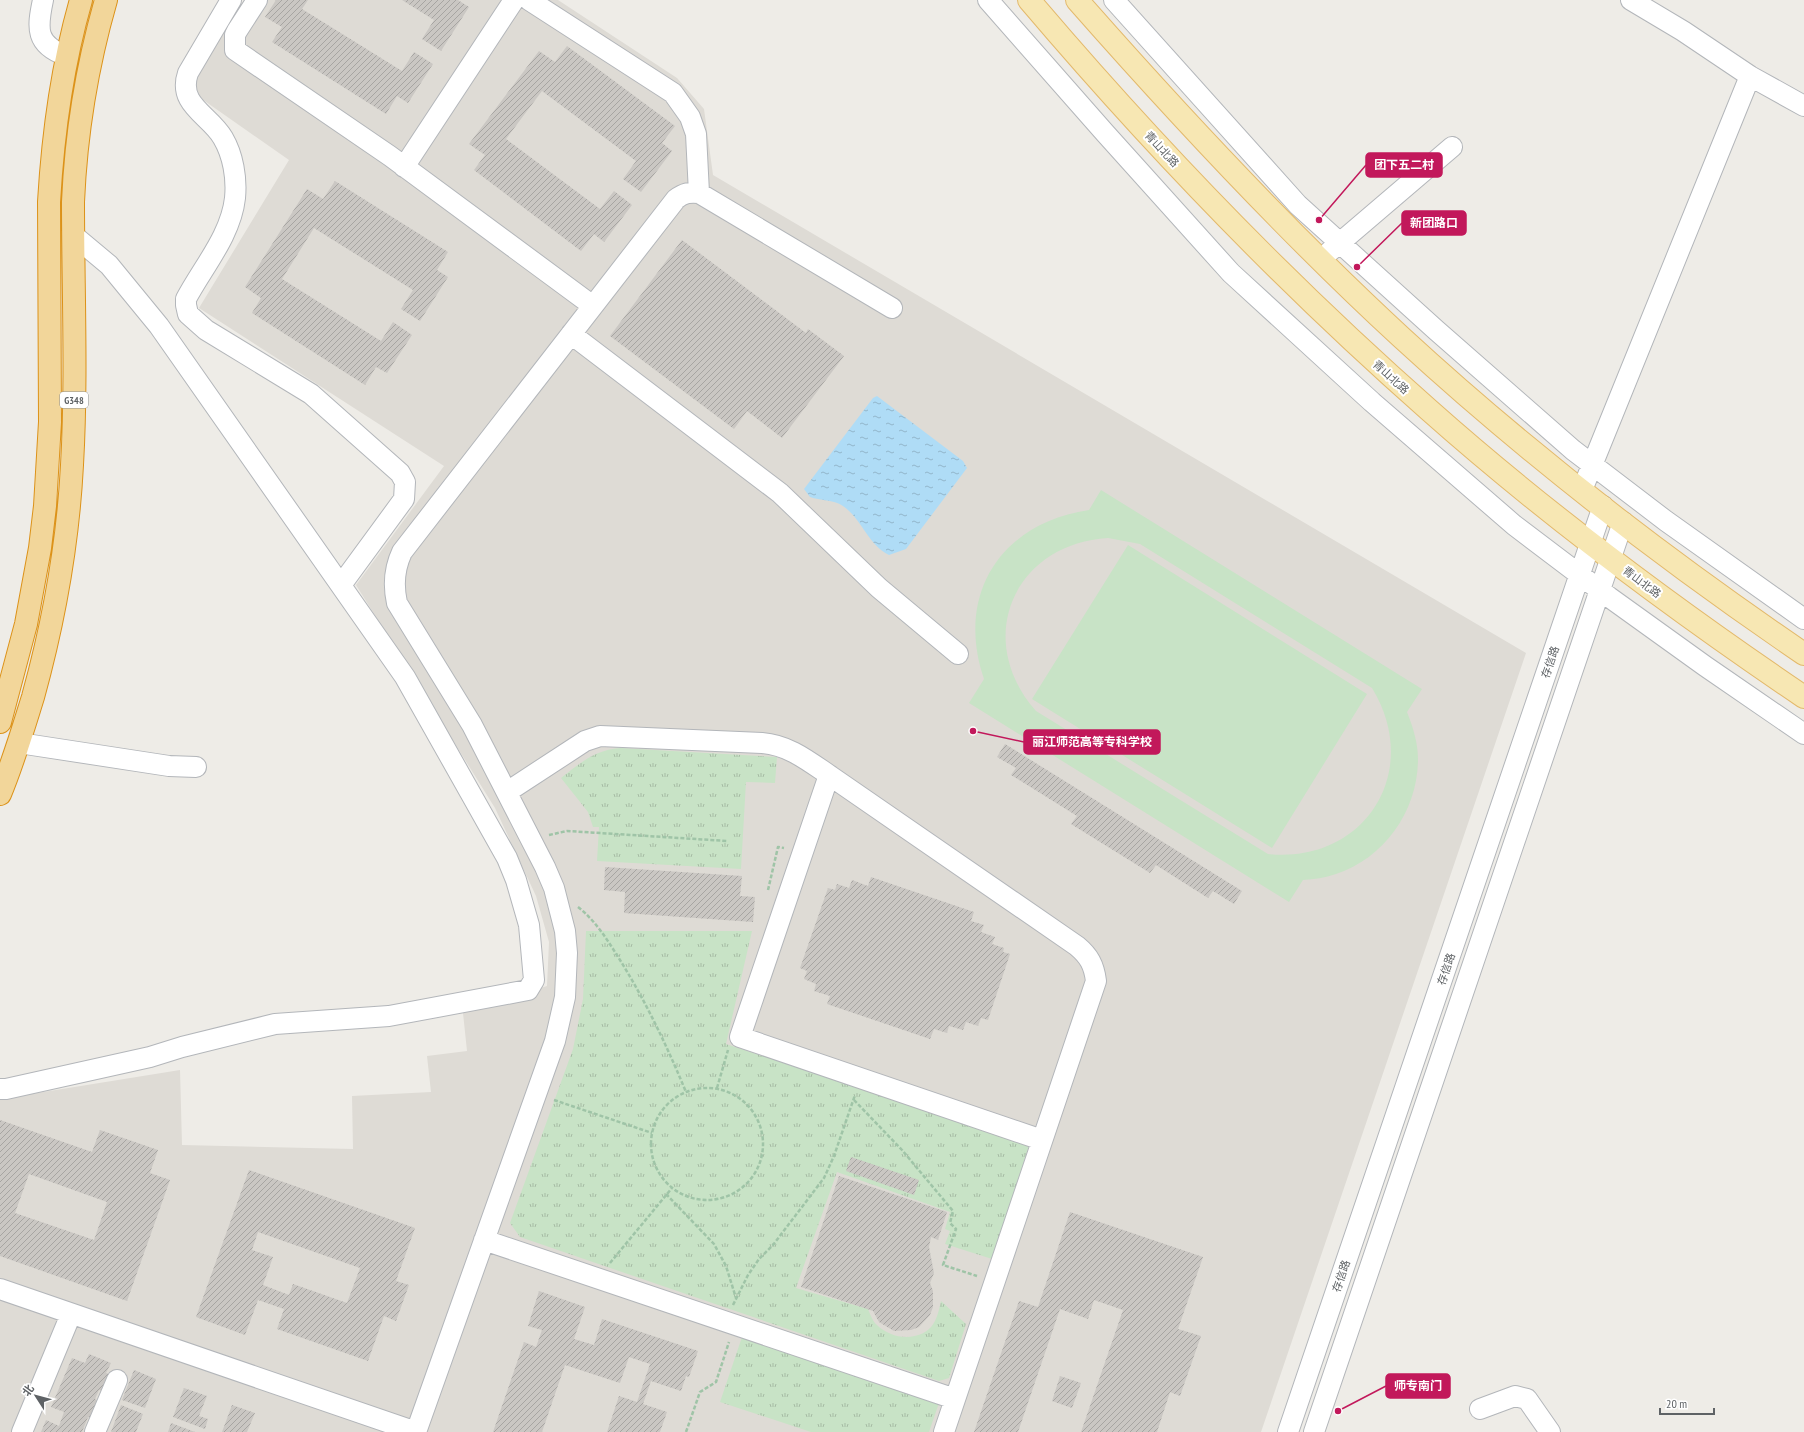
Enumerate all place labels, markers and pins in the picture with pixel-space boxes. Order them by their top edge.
callout: 团下五二村 [1366,153,1442,177]
callout: 新团路口 [1402,211,1466,235]
callout: 丽江师范高等专科学校 [1024,730,1160,754]
callout: 师专南门 [1386,1374,1450,1398]

